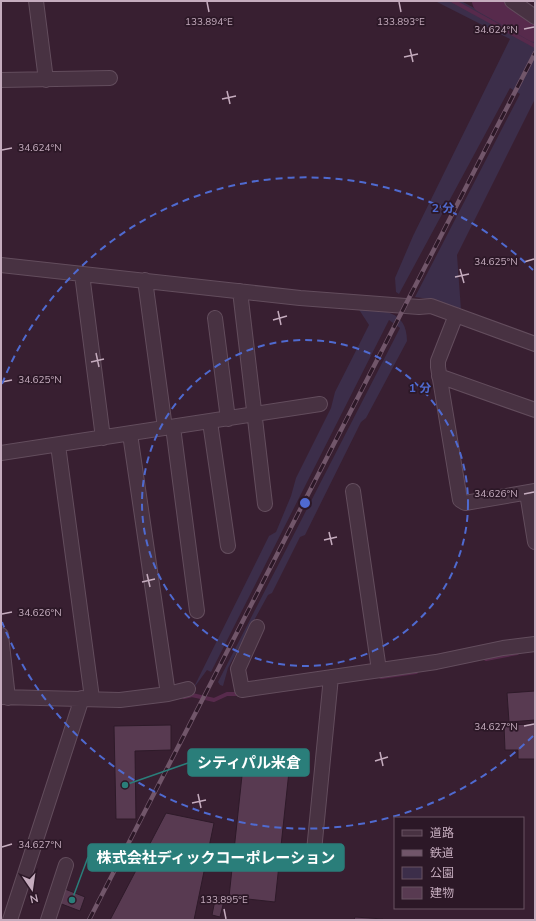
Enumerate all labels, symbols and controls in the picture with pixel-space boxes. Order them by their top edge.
text: 133.894°E [185,15,233,29]
text: 133.893°E [377,15,425,29]
text: 34.624°N [474,23,518,37]
text: 34.624°N [18,141,62,155]
text: 2 分 [432,200,454,216]
text: 34.625°N [474,255,518,269]
text: 34.625°N [18,373,62,387]
text: 1 分 [409,380,431,396]
text: 34.626°N [474,487,518,501]
centre of rings [298,496,312,510]
text: 34.626°N [18,606,62,620]
text: 34.627°N [474,720,518,734]
callout: シティパル米倉 [188,749,309,776]
text: シティパル米倉 [197,753,301,773]
legend [394,817,524,909]
text: 道路 [430,825,454,841]
text: 34.627°N [18,838,62,852]
callout: 株式会社ディックコーポレーション [88,844,344,871]
text: 鉄道 [430,845,454,861]
text: 株式会社ディックコーポレーション [97,848,335,868]
text: 公園 [430,865,454,881]
north arrow [12,869,52,909]
text: 建物 [430,885,454,901]
text: N [28,890,40,906]
text: 133.895°E [200,893,248,907]

